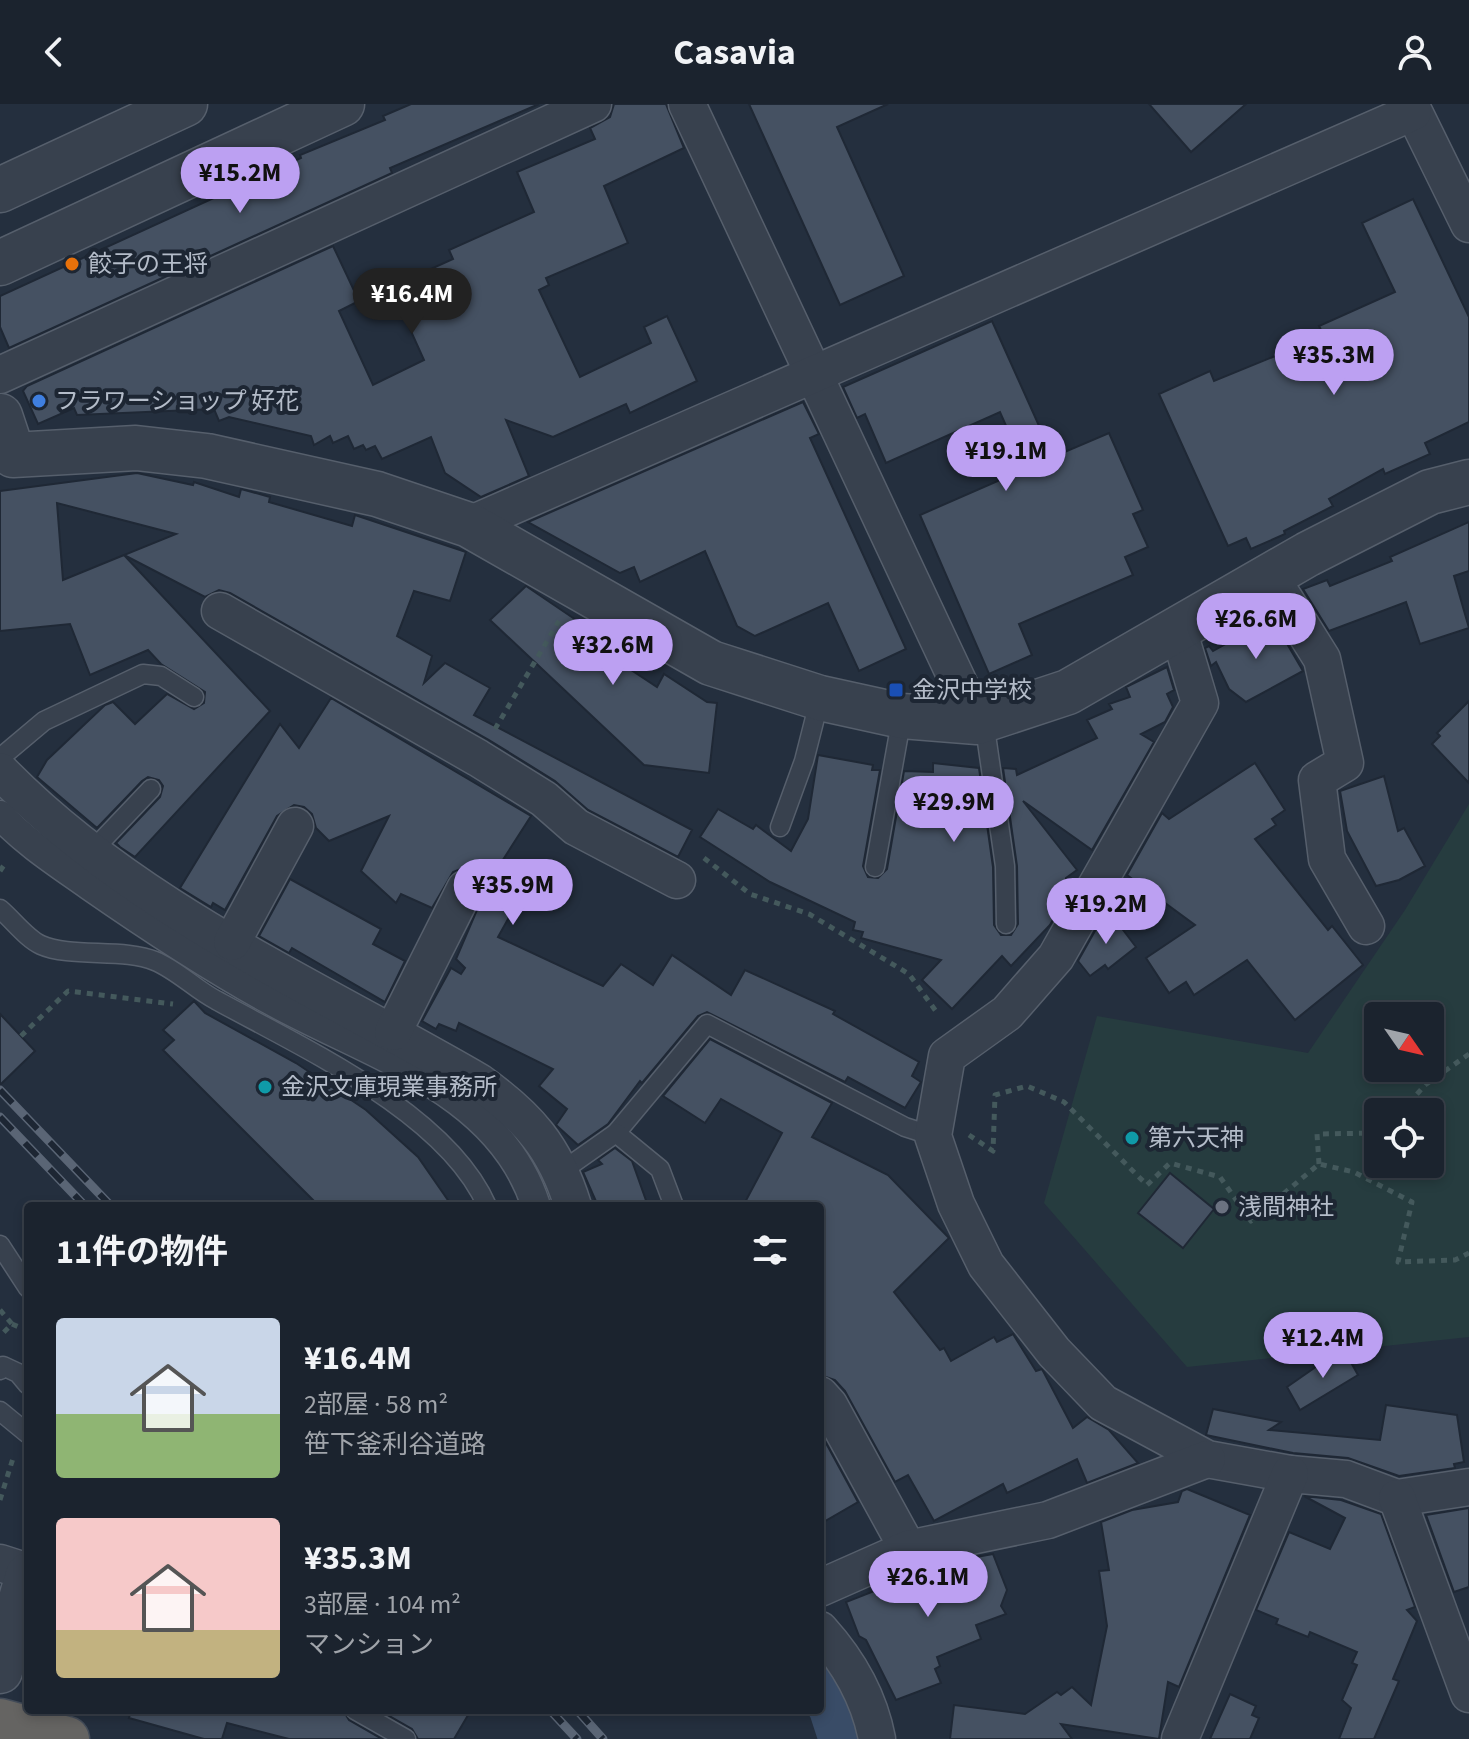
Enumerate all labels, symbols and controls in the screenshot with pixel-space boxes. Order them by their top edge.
text: Casavia [673,27,796,78]
icon: back [32,30,76,74]
icon: person [1393,30,1437,74]
pin: ¥15.2M [175,147,305,215]
text: ¥15.2M [199,154,281,191]
place label: 餃子の王将 [88,247,208,282]
marker: 餃子の王将 [63,255,81,273]
pin: ¥16.4M [347,268,477,336]
text: ¥16.4M [371,275,453,312]
pin: ¥35.3M [1269,329,1399,397]
text: ¥35.3M [1293,336,1375,373]
place label: フラワーショップ 好花 [55,384,299,419]
marker: フラワーショップ 好花 [30,392,48,410]
pin: ¥19.1M [941,425,1071,493]
text: ¥19.1M [965,432,1047,469]
pin: ¥26.6M [1191,593,1321,661]
text: ¥26.6M [1215,600,1297,637]
pin: ¥32.6M [548,619,678,687]
text: ¥32.6M [572,626,654,663]
place label: 金沢中学校 [912,673,1032,708]
marker: 金沢中学校 [887,681,905,699]
pin: ¥29.9M [889,776,1019,844]
text: ¥29.9M [913,783,995,820]
pin: ¥35.9M [448,859,578,927]
text: ¥35.9M [472,866,554,903]
pin: ¥19.2M [1041,878,1171,946]
text: ¥19.2M [1065,885,1147,922]
north arrow [1364,1002,1444,1082]
map controls [1364,1002,1444,1178]
place label: 金沢文庫現業事務所 [281,1070,497,1105]
marker: 金沢文庫現業事務所 [256,1078,274,1096]
button: locate [1364,1098,1444,1178]
place label: 第六天神 [1148,1121,1244,1156]
marker: 第六天神 [1123,1129,1141,1147]
place label: 浅間神社 [1238,1190,1334,1225]
marker: 浅間神社 [1213,1198,1231,1216]
text: 11件の物件 [56,1228,228,1277]
icon: filters [748,1228,792,1272]
pin: ¥12.4M [1258,1312,1388,1380]
text: ¥12.4M [1282,1319,1364,1356]
text: ¥16.4M [304,1334,412,1383]
icon: home [120,1350,216,1446]
text: 2部屋 · 58 m² [304,1386,448,1423]
text: 笹下釜利谷道路 [304,1426,486,1463]
text: ¥35.3M [304,1534,412,1583]
icon: home [120,1550,216,1646]
pin: ¥26.1M [863,1551,993,1619]
text: ¥26.1M [887,1558,969,1595]
text: 3部屋 · 104 m² [304,1586,461,1623]
text: マンション [304,1626,434,1663]

